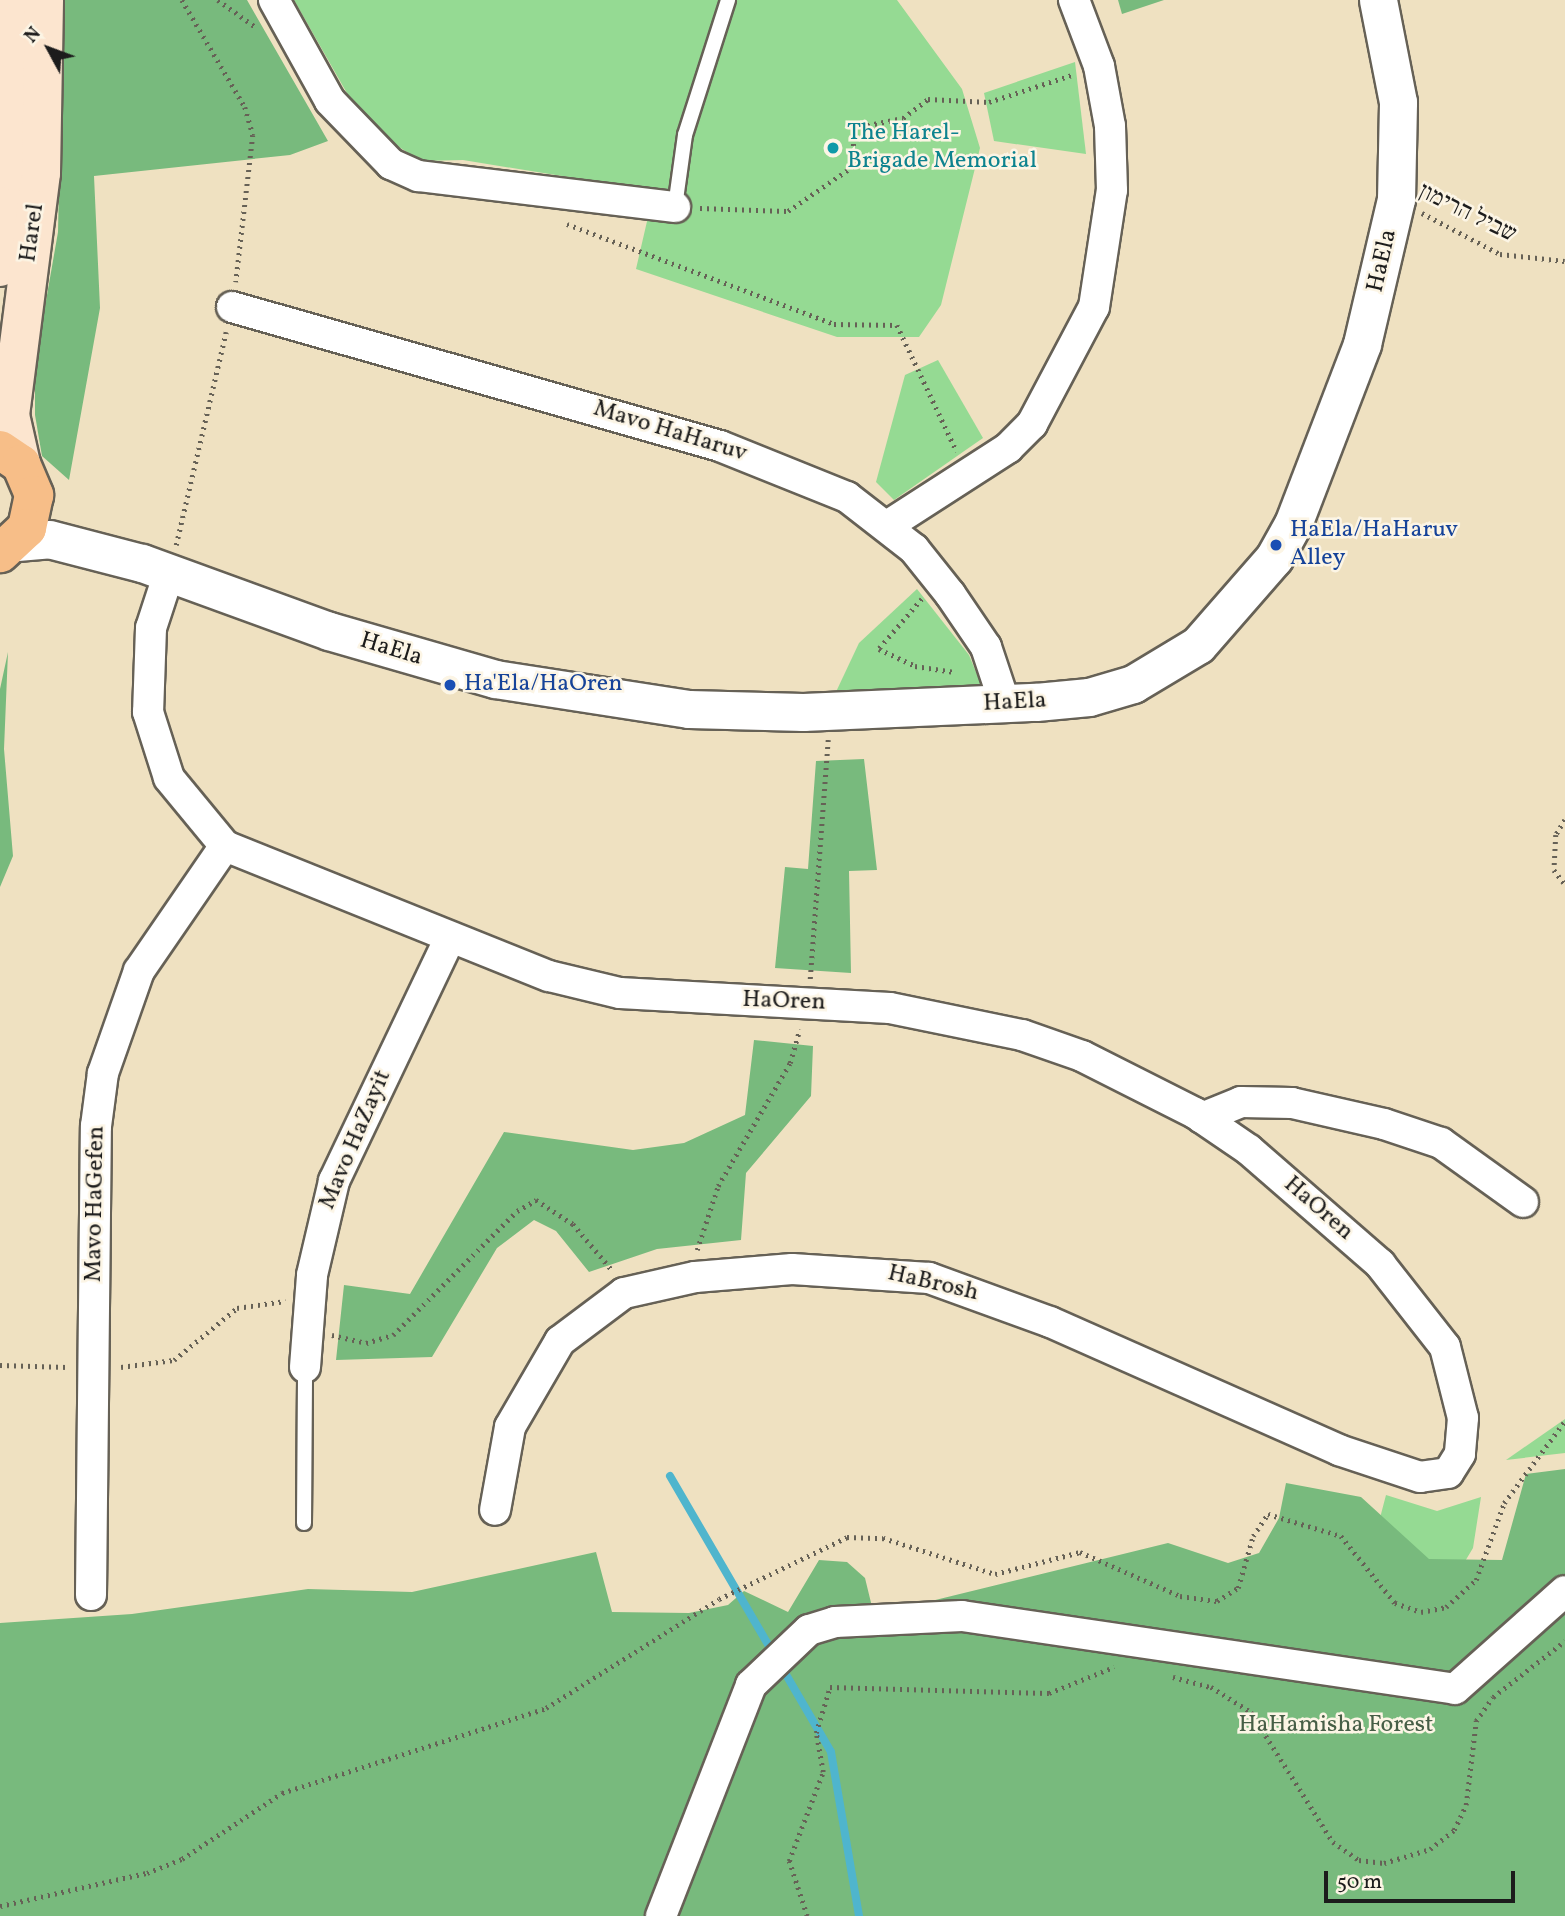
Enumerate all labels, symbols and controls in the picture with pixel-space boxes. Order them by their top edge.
north arrow [14,14,84,84]
text: N [19,21,47,49]
place label: The Harel- Brigade Memorial [847,120,1037,176]
marker: The Harel- Brigade Memorial [825,140,841,156]
street label: שביל הרימון [1413,178,1521,250]
street label: Harel [15,202,51,264]
street label: HaEla [1362,227,1404,295]
street label: Mavo HaHaruv [590,395,750,469]
place label: HaEla/HaHaruv Alley [1290,517,1458,573]
marker: HaEla/HaHaruv Alley [1268,537,1284,553]
street label: HaEla [356,627,426,673]
place label: Ha'Ela/HaOren [464,671,622,699]
marker: Ha'Ela/HaOren [442,677,458,693]
street label: HaEla [983,687,1047,719]
street label: HaOren [742,986,826,1018]
street label: Mavo HaZayit [314,1066,398,1214]
street label: Mavo HaGefen [80,1126,112,1282]
street label: HaOren [1277,1171,1359,1247]
street label: HaBrosh [885,1260,981,1308]
park label: HaHamisha Forest [1239,1712,1433,1740]
scale bar [1327,1856,1518,1900]
text: 50 m [1337,1868,1382,1897]

